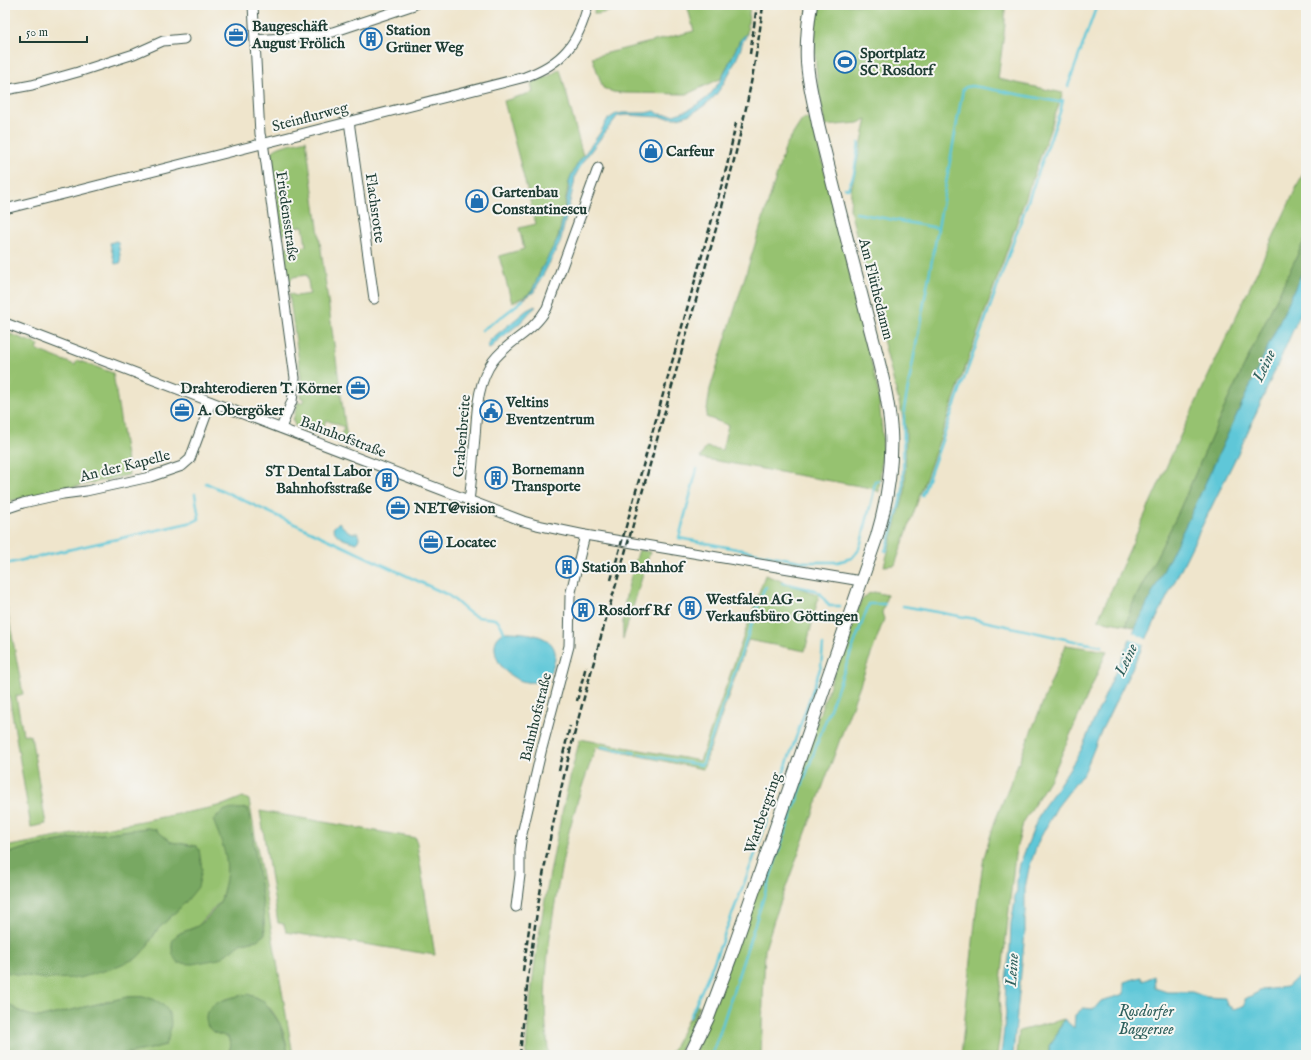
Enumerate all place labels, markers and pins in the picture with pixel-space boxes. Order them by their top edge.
place label: Baugeschäft August Frölich [251,17,346,53]
place label: Station Grüner Weg [386,21,464,57]
office icon: Baugeschäft August Frölich [223,22,249,48]
building icon: Station Grüner Weg [358,26,384,52]
place label: Sportplatz SC Rosdorf [860,44,936,80]
sports icon: Sportplatz SC Rosdorf [832,49,858,75]
shop icon: Carfeur [638,138,664,164]
place label: Carfeur [666,142,715,161]
place label: Gartenbau Constantinescu [492,183,587,219]
shop icon: Gartenbau Constantinescu [464,188,490,214]
office icon: Drahterodieren T. Körner [345,375,371,401]
place label: Drahterodieren T. Körner [180,379,342,398]
place label: Veltins Eventzentrum [505,393,595,429]
office icon: A. Obergöker [169,397,195,423]
public building icon: Veltins Eventzentrum [478,398,504,424]
place label: A. Obergöker [197,401,285,420]
place label: Bornemann Transporte [511,460,584,496]
place label: ST Dental Labor Bahnhofsstraße [266,462,372,498]
building icon: Bornemann Transporte [483,465,509,491]
building icon: ST Dental Labor Bahnhofsstraße [374,467,400,493]
office icon: NET@vision [385,495,411,521]
place label: NET@vision [413,499,495,518]
office icon: Locatec [418,529,444,555]
place label: Locatec [446,533,497,552]
building icon: Station Bahnhof [554,554,580,580]
place label: Station Bahnhof [582,558,686,577]
place label: Westfalen AG - Verkaufsbüro Göttingen [705,590,858,626]
building icon: Westfalen AG - Verkaufsbüro Göttingen [677,595,703,621]
building icon: Rosdorf Rf [570,597,596,623]
place label: Rosdorf Rf [598,601,672,620]

